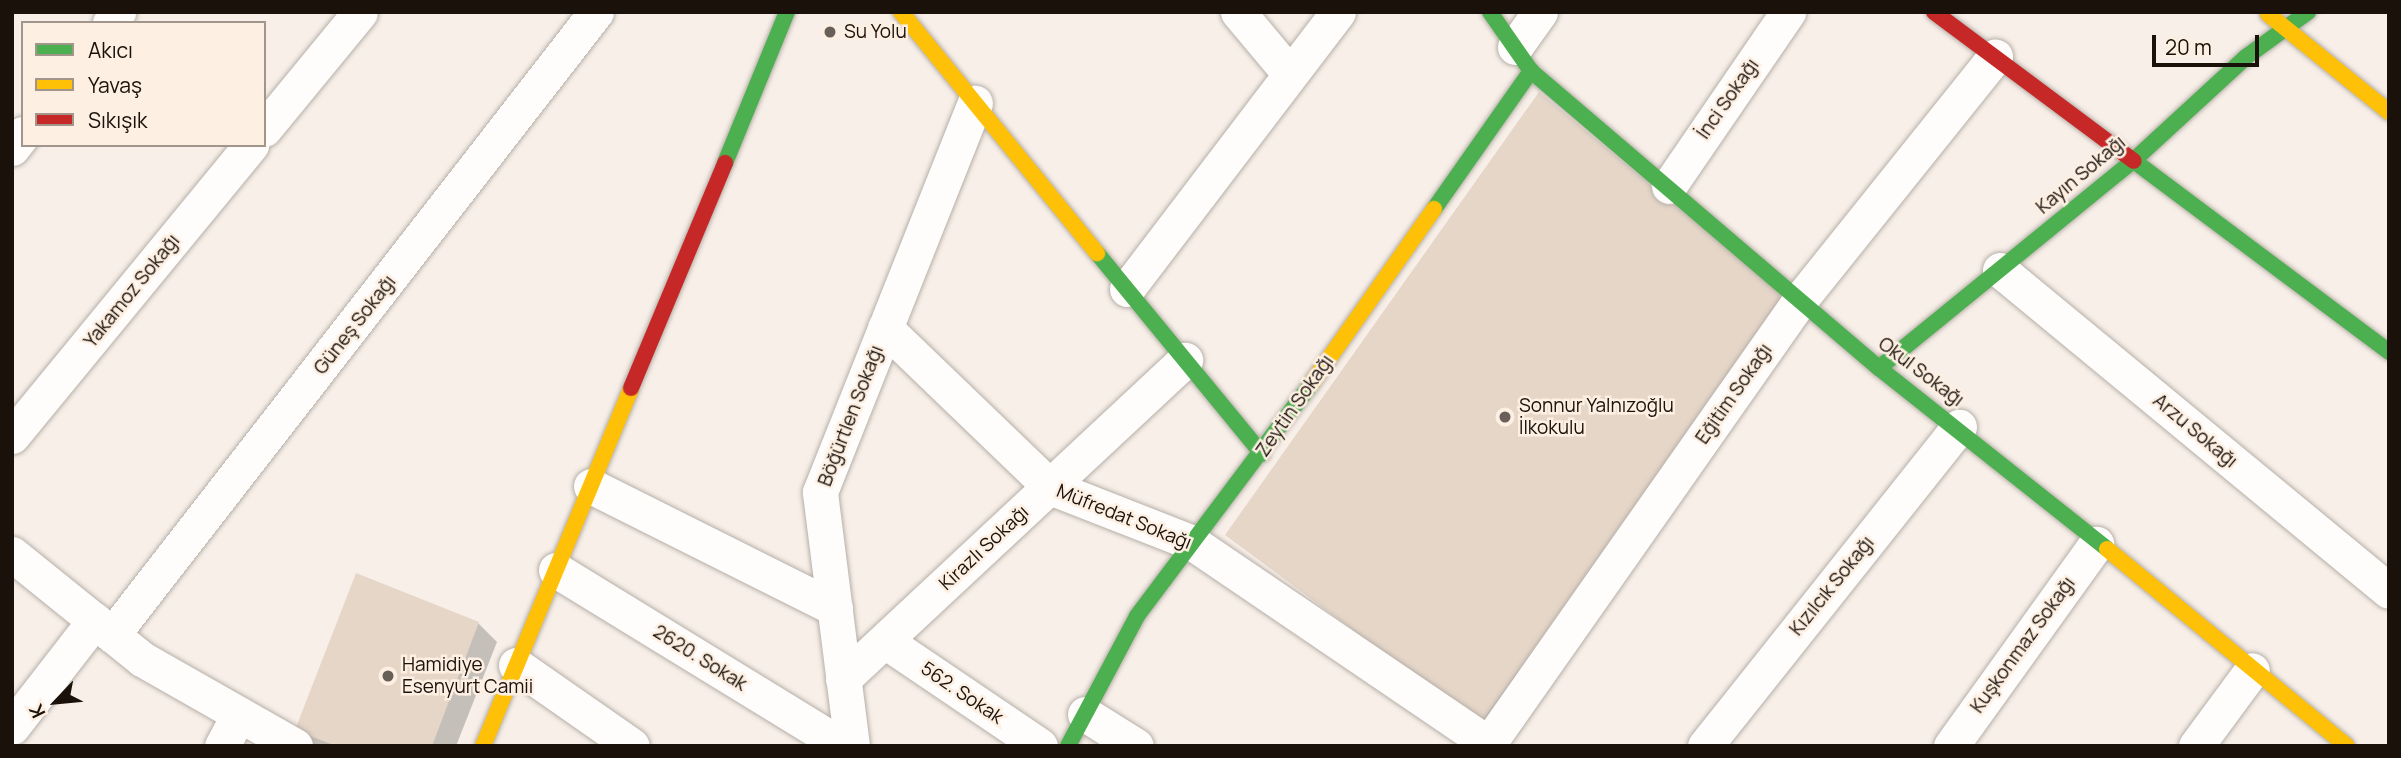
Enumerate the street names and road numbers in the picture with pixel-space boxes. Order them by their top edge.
street label: İnci Sokağı [1692,54,1764,144]
street label: Kayın Sokağı [2032,131,2130,219]
street label: Yakamoz Sokağı [79,230,185,352]
street label: Güneş Sokağı [309,271,401,379]
street label: Okul Sokağı [1874,332,1968,412]
street label: Eğitim Sokağı [1691,340,1777,448]
street label: Böğürtlen Sokağı [814,342,888,490]
street label: Zeytin Sokağı [1252,351,1338,461]
street label: Arzu Sokağı [2148,389,2242,473]
street label: Müfredat Sokağı [1053,480,1195,554]
street label: Kirazlı Sokağı [935,501,1033,595]
street label: Kızılcık Sokağı [1785,532,1879,640]
street label: Kuşkonmaz Sokağı [1966,572,2080,718]
street label: 2620. Sokak [649,620,751,696]
street label: 562. Sokak [916,657,1008,729]

